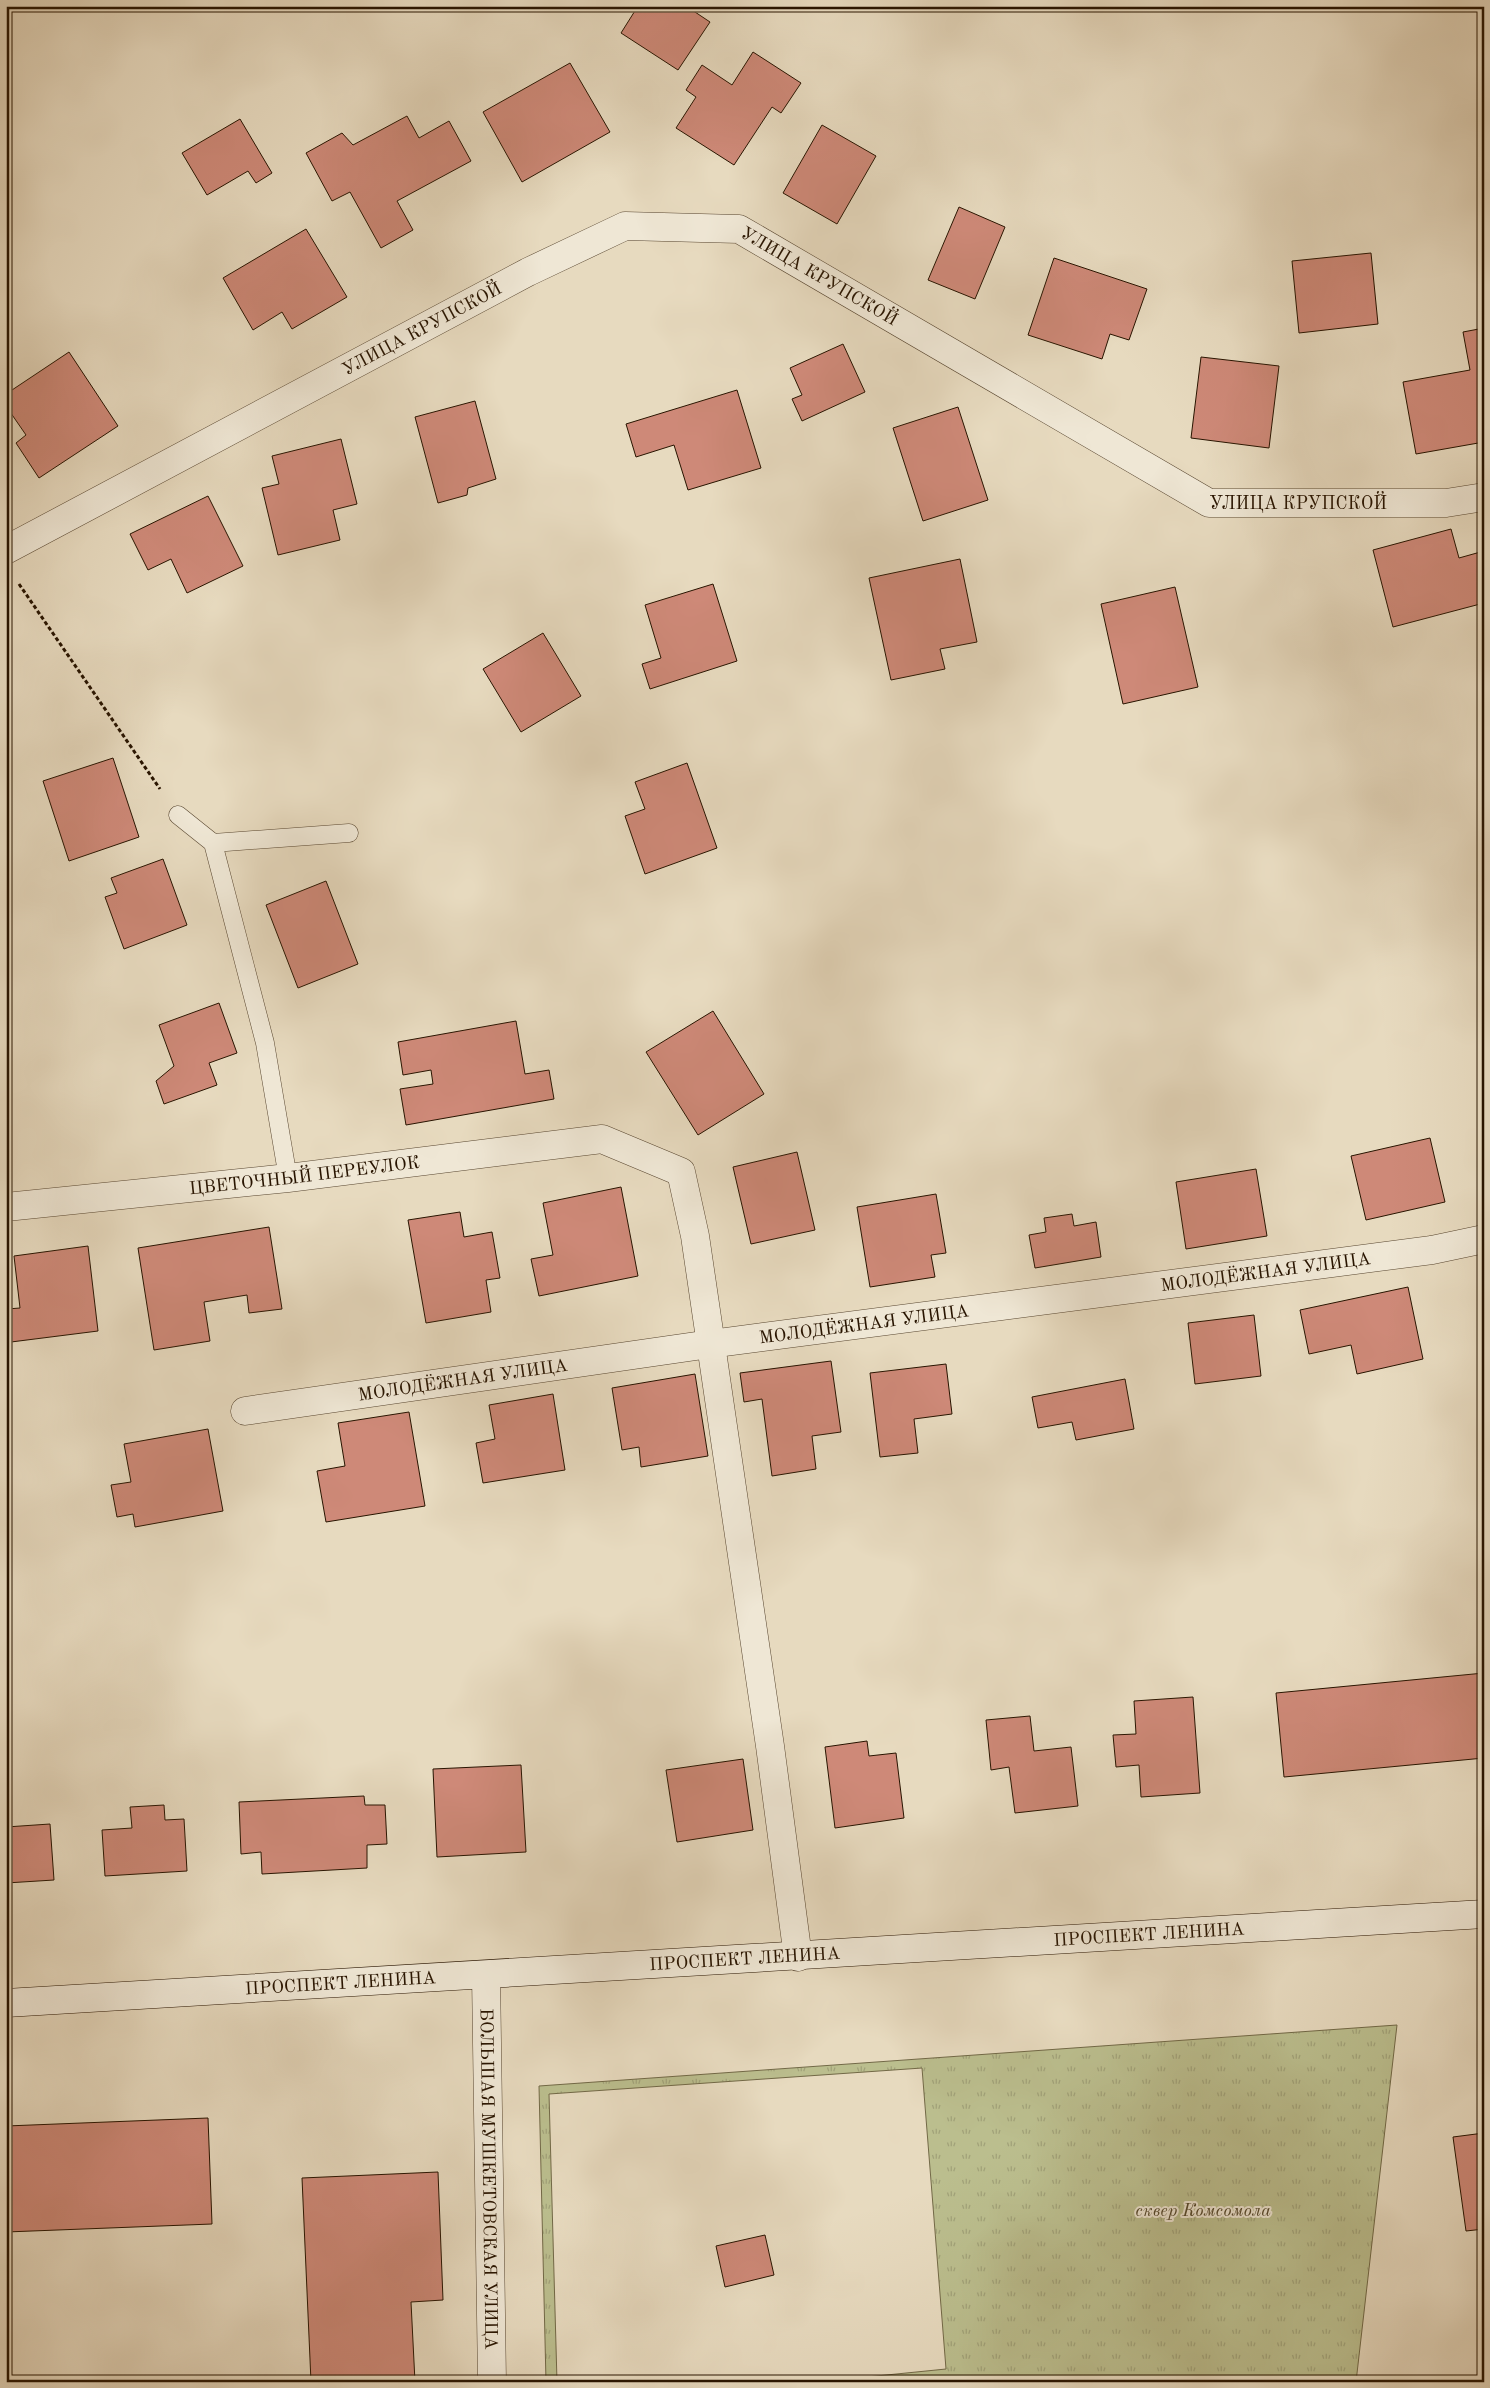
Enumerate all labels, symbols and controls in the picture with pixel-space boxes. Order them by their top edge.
street label: УЛИЦА КРУПСКОЙ [738,224,903,329]
street label: УЛИЦА КРУПСКОЙ [339,276,505,379]
street label: УЛИЦА КРУПСКОЙ [1209,491,1387,513]
street label: ЦВЕТОЧНЫЙ ПЕРЕУЛОК [188,1154,421,1198]
street label: МОЛОДЁЖНАЯ УЛИЦА [1159,1250,1372,1295]
street label: МОЛОДЁЖНАЯ УЛИЦА [758,1302,970,1348]
street label: МОЛОДЁЖНАЯ УЛИЦА [357,1357,569,1405]
street label: ПРОСПЕКТ ЛЕНИНА [1053,1920,1245,1950]
street label: ПРОСПЕКТ ЛЕНИНА [649,1945,841,1974]
street label: ПРОСПЕКТ ЛЕНИНА [244,1969,437,1999]
street label: БОЛЬШАЯ МУШКЕТОВСКАЯ УЛИЦА [476,2008,500,2350]
park label: сквер Комсомола [1135,2202,1271,2220]

